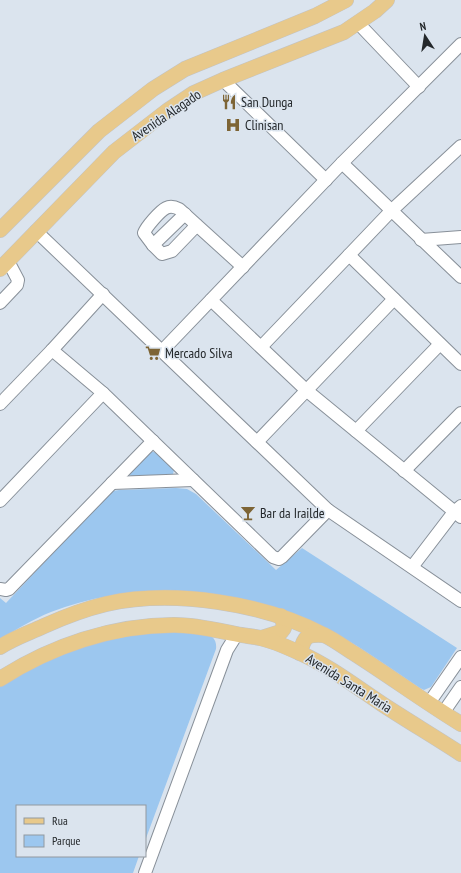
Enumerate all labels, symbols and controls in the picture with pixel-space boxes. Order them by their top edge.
north arrow [405,16,445,56]
text: N [419,19,427,34]
street label: Avenida Alagado [128,85,204,145]
restaurant icon: San Dunga [220,93,238,111]
place label: San Dunga [241,93,293,111]
hospital icon: Clinisan [224,116,242,134]
place label: Clinisan [245,116,283,134]
supermarket icon: Mercado Silva [144,344,162,362]
place label: Mercado Silva [165,344,233,362]
bar icon: Bar da Irailde [239,504,257,522]
place label: Bar da Irailde [260,504,325,522]
street label: Avenida Santa Maria [303,649,395,717]
legend [16,805,146,857]
text: Rua [52,813,68,828]
text: Parque [52,833,81,848]

